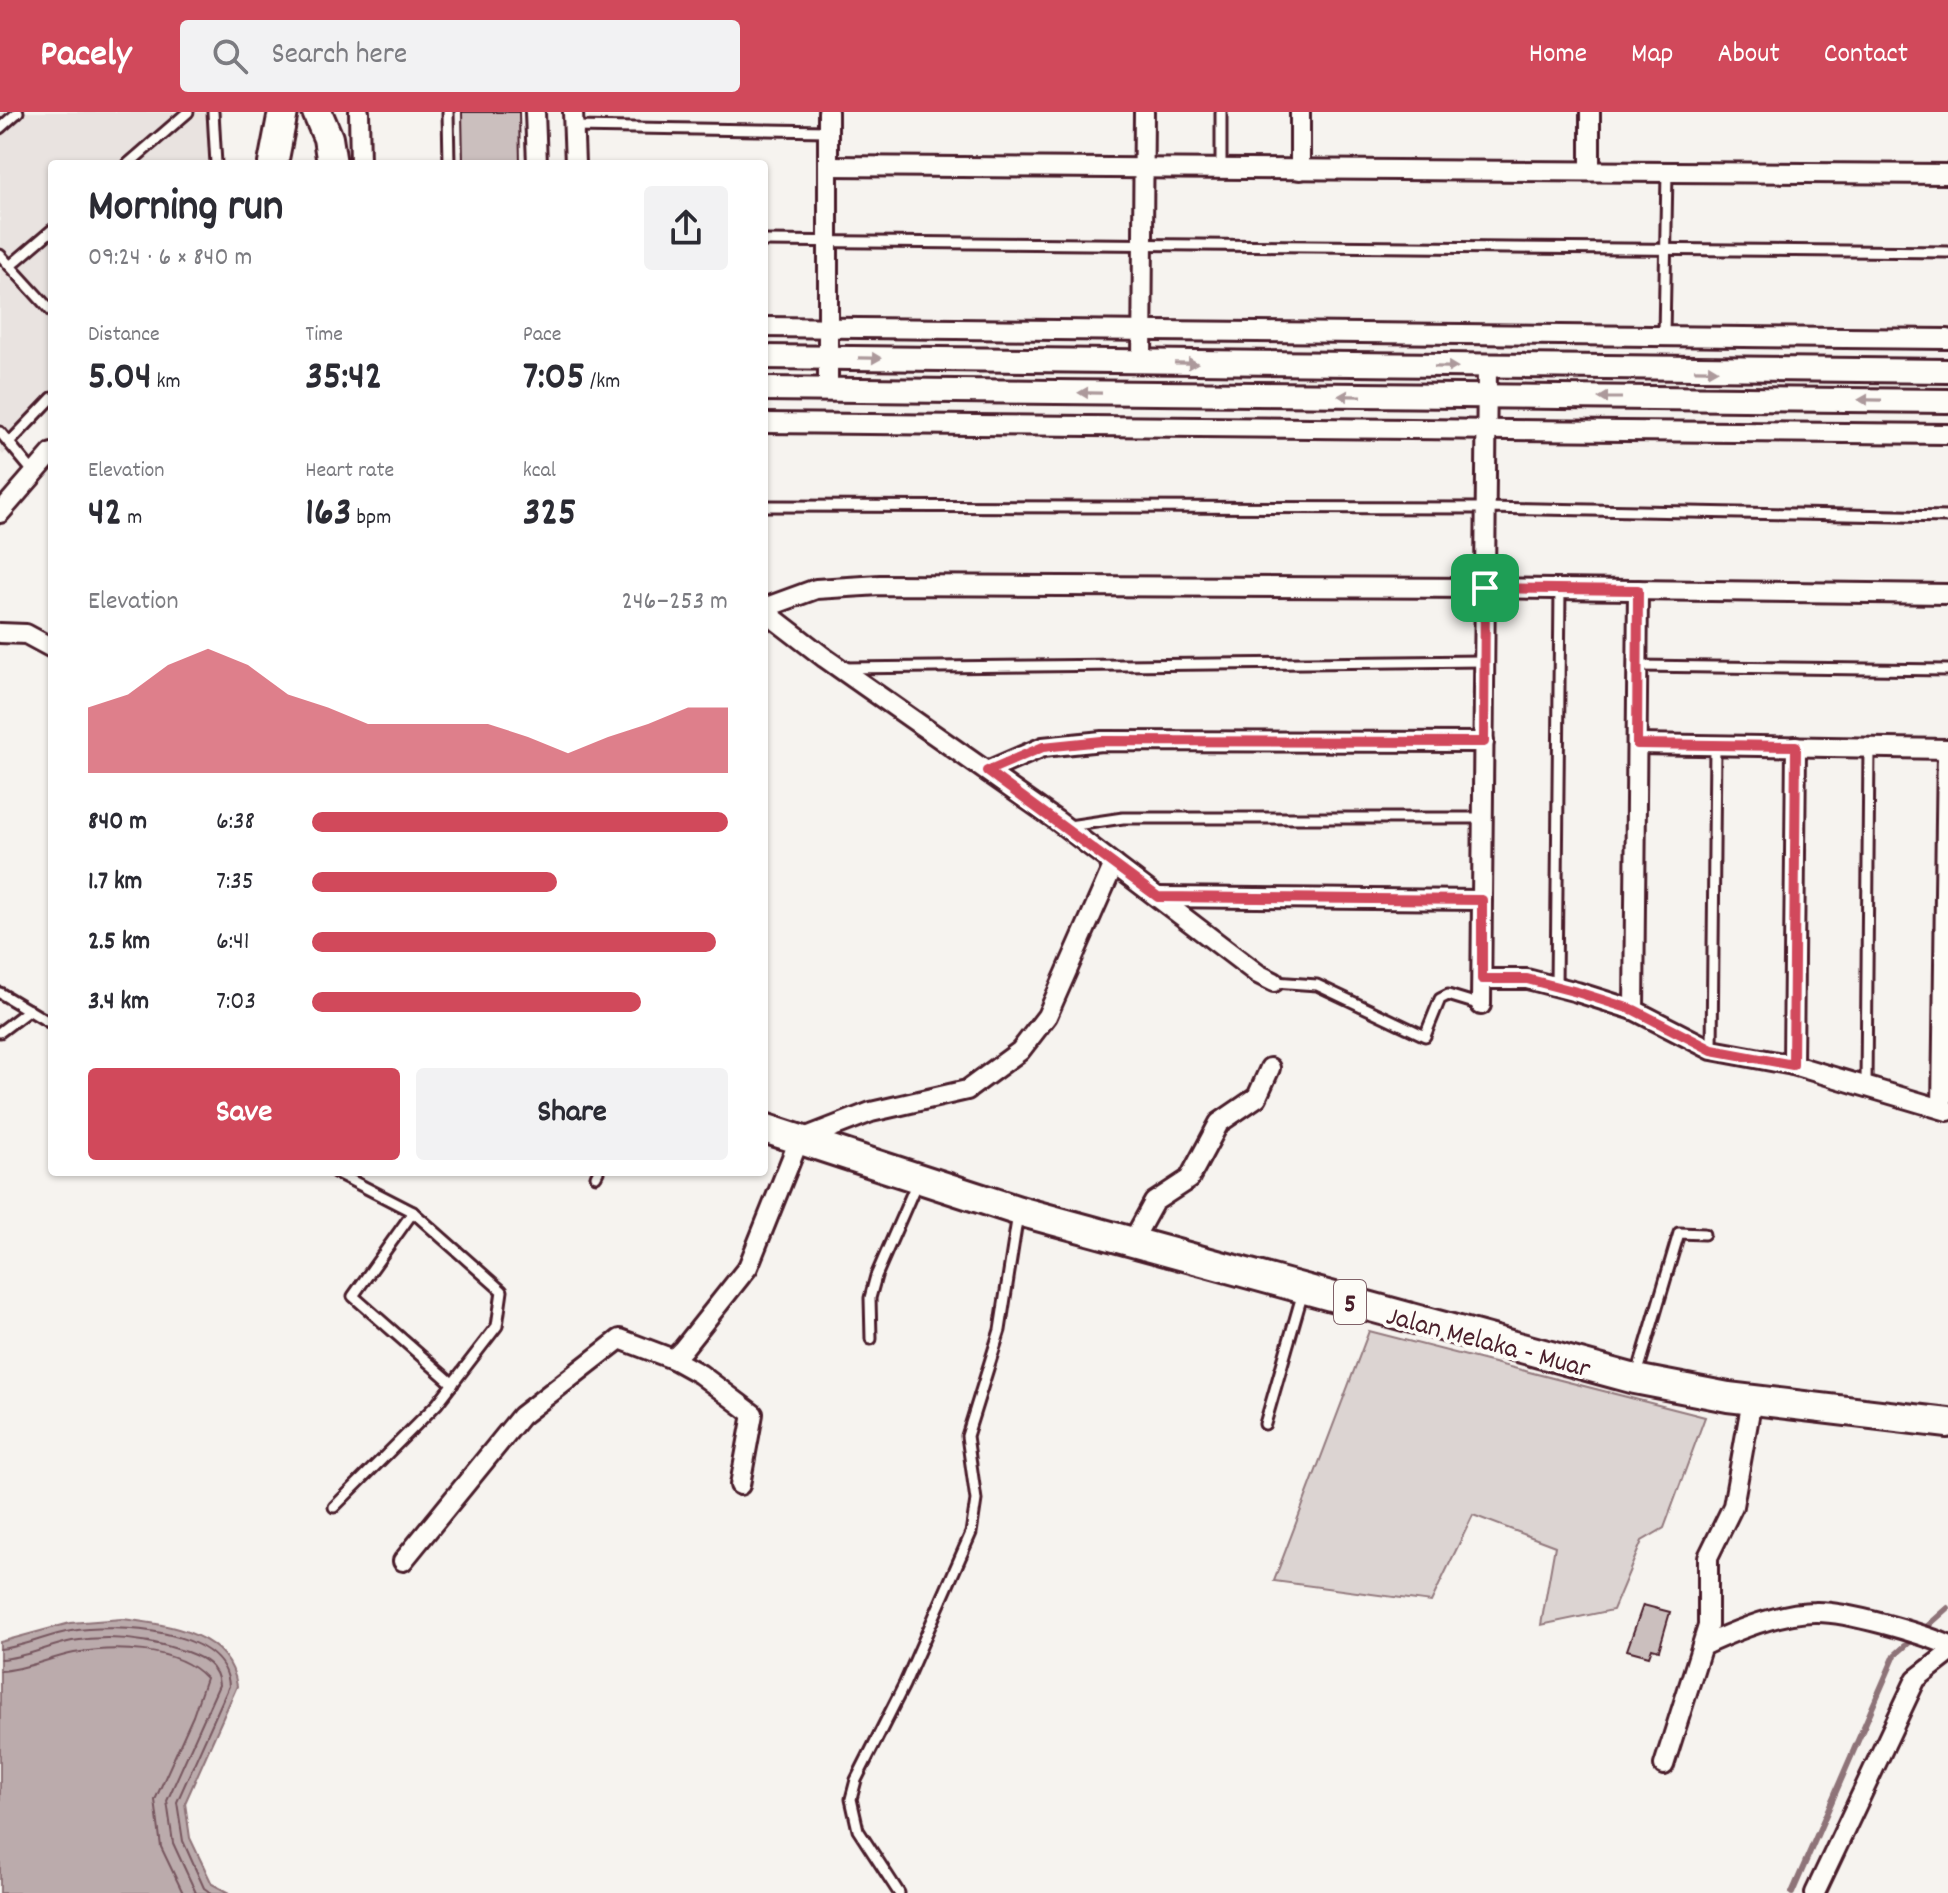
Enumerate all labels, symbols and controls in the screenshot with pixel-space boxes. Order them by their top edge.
search box [180,20,740,92]
text: Pacely [40,29,132,84]
icon: search [208,34,252,78]
text: Search here [272,35,407,78]
text: Home [1529,36,1587,76]
text: Map [1631,36,1673,76]
text: About [1717,36,1780,76]
text: Contact [1824,36,1908,76]
text: Morning run [88,178,283,241]
button: share [644,186,728,270]
text: 09:24 · 6 × 840 m [88,240,252,277]
text: Distance [88,320,160,351]
text: Time [305,320,343,351]
text: Pace [523,320,562,351]
text: 5.04 [88,351,152,408]
text: 35:42 [305,351,382,408]
text: 7:05 [523,351,585,408]
one-way arrow [858,352,883,364]
one-way arrow [1174,357,1199,369]
one-way arrow [1434,360,1459,373]
one-way arrow [1694,364,1719,376]
text: km [152,367,181,398]
text: /km [585,367,620,398]
one-way arrow [1077,387,1102,399]
one-way arrow [1337,390,1362,402]
one-way arrow [1597,392,1622,404]
one-way arrow [1857,394,1882,406]
text: Elevation [88,456,165,487]
text: Heart rate [305,456,394,487]
text: kcal [523,456,556,487]
text: 42 [88,487,122,544]
text: 163 [305,487,351,544]
text: 325 [523,487,576,544]
text: m [122,503,142,534]
text: bpm [351,503,391,534]
pin [1451,554,1519,622]
icon: arrive [1463,566,1507,610]
text: Elevation [88,584,178,621]
text: 246–253 m [621,584,728,621]
text: 840 m [88,804,147,841]
text: 6:38 [216,804,255,841]
text: 1.7 km [88,864,142,901]
text: 7:35 [216,864,254,901]
text: 2.5 km [88,924,150,961]
text: 6:41 [216,924,250,961]
text: 3.4 km [88,984,149,1021]
text: 7:03 [216,984,256,1021]
button: Save [88,1068,400,1160]
button: Share [416,1068,728,1160]
road number: 5 [1334,1280,1366,1324]
street label: Jalan Melaka - Muar [1381,1298,1595,1391]

